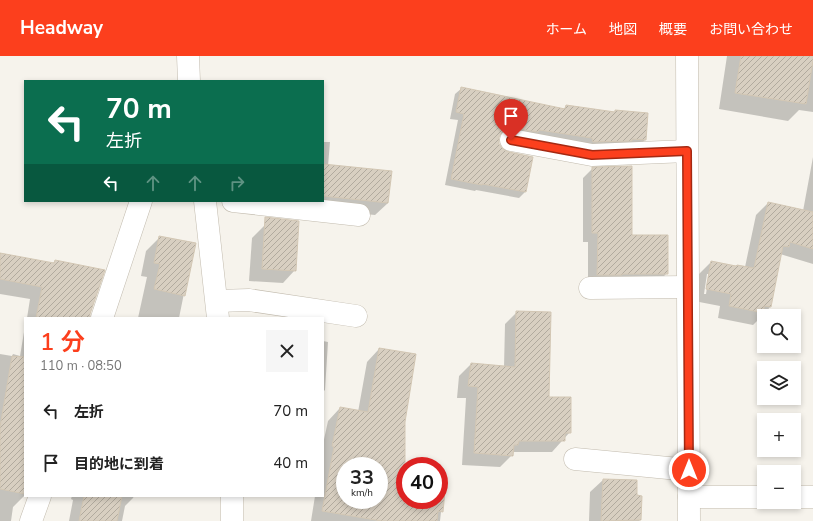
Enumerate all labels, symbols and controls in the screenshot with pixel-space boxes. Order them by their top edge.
text: Headway [20,15,103,41]
text: ホーム [545,20,587,39]
text: 地図 [609,20,637,39]
text: 概要 [659,20,687,39]
text: お問い合わせ [709,20,793,39]
text: 70 m [106,90,172,128]
icon: left [40,96,92,148]
pin [494,99,528,140]
icon: arrive [500,105,522,127]
text: 左折 [106,129,142,153]
icon: left [100,172,122,194]
icon: ahead [142,172,164,194]
icon: ahead [184,172,206,194]
icon: right [226,172,248,194]
map controls [757,309,801,509]
button: search [757,309,801,353]
text: 1 分 [40,326,85,358]
button: close [266,330,308,372]
text: 110 m · 08:50 [40,357,122,375]
button: layers [757,361,801,405]
icon: left [40,400,62,422]
text: 70 m [273,401,308,421]
text: 左折 [74,402,104,422]
button: + [757,413,801,457]
position arrow [668,449,710,491]
icon: arrive [40,452,62,474]
text: 40 m [273,453,308,473]
text: 目的地に到着 [74,454,164,474]
speed limit sign: 40 [396,457,448,509]
text: 33 [350,464,374,491]
button: − [757,465,801,509]
text: km/h [351,486,373,500]

